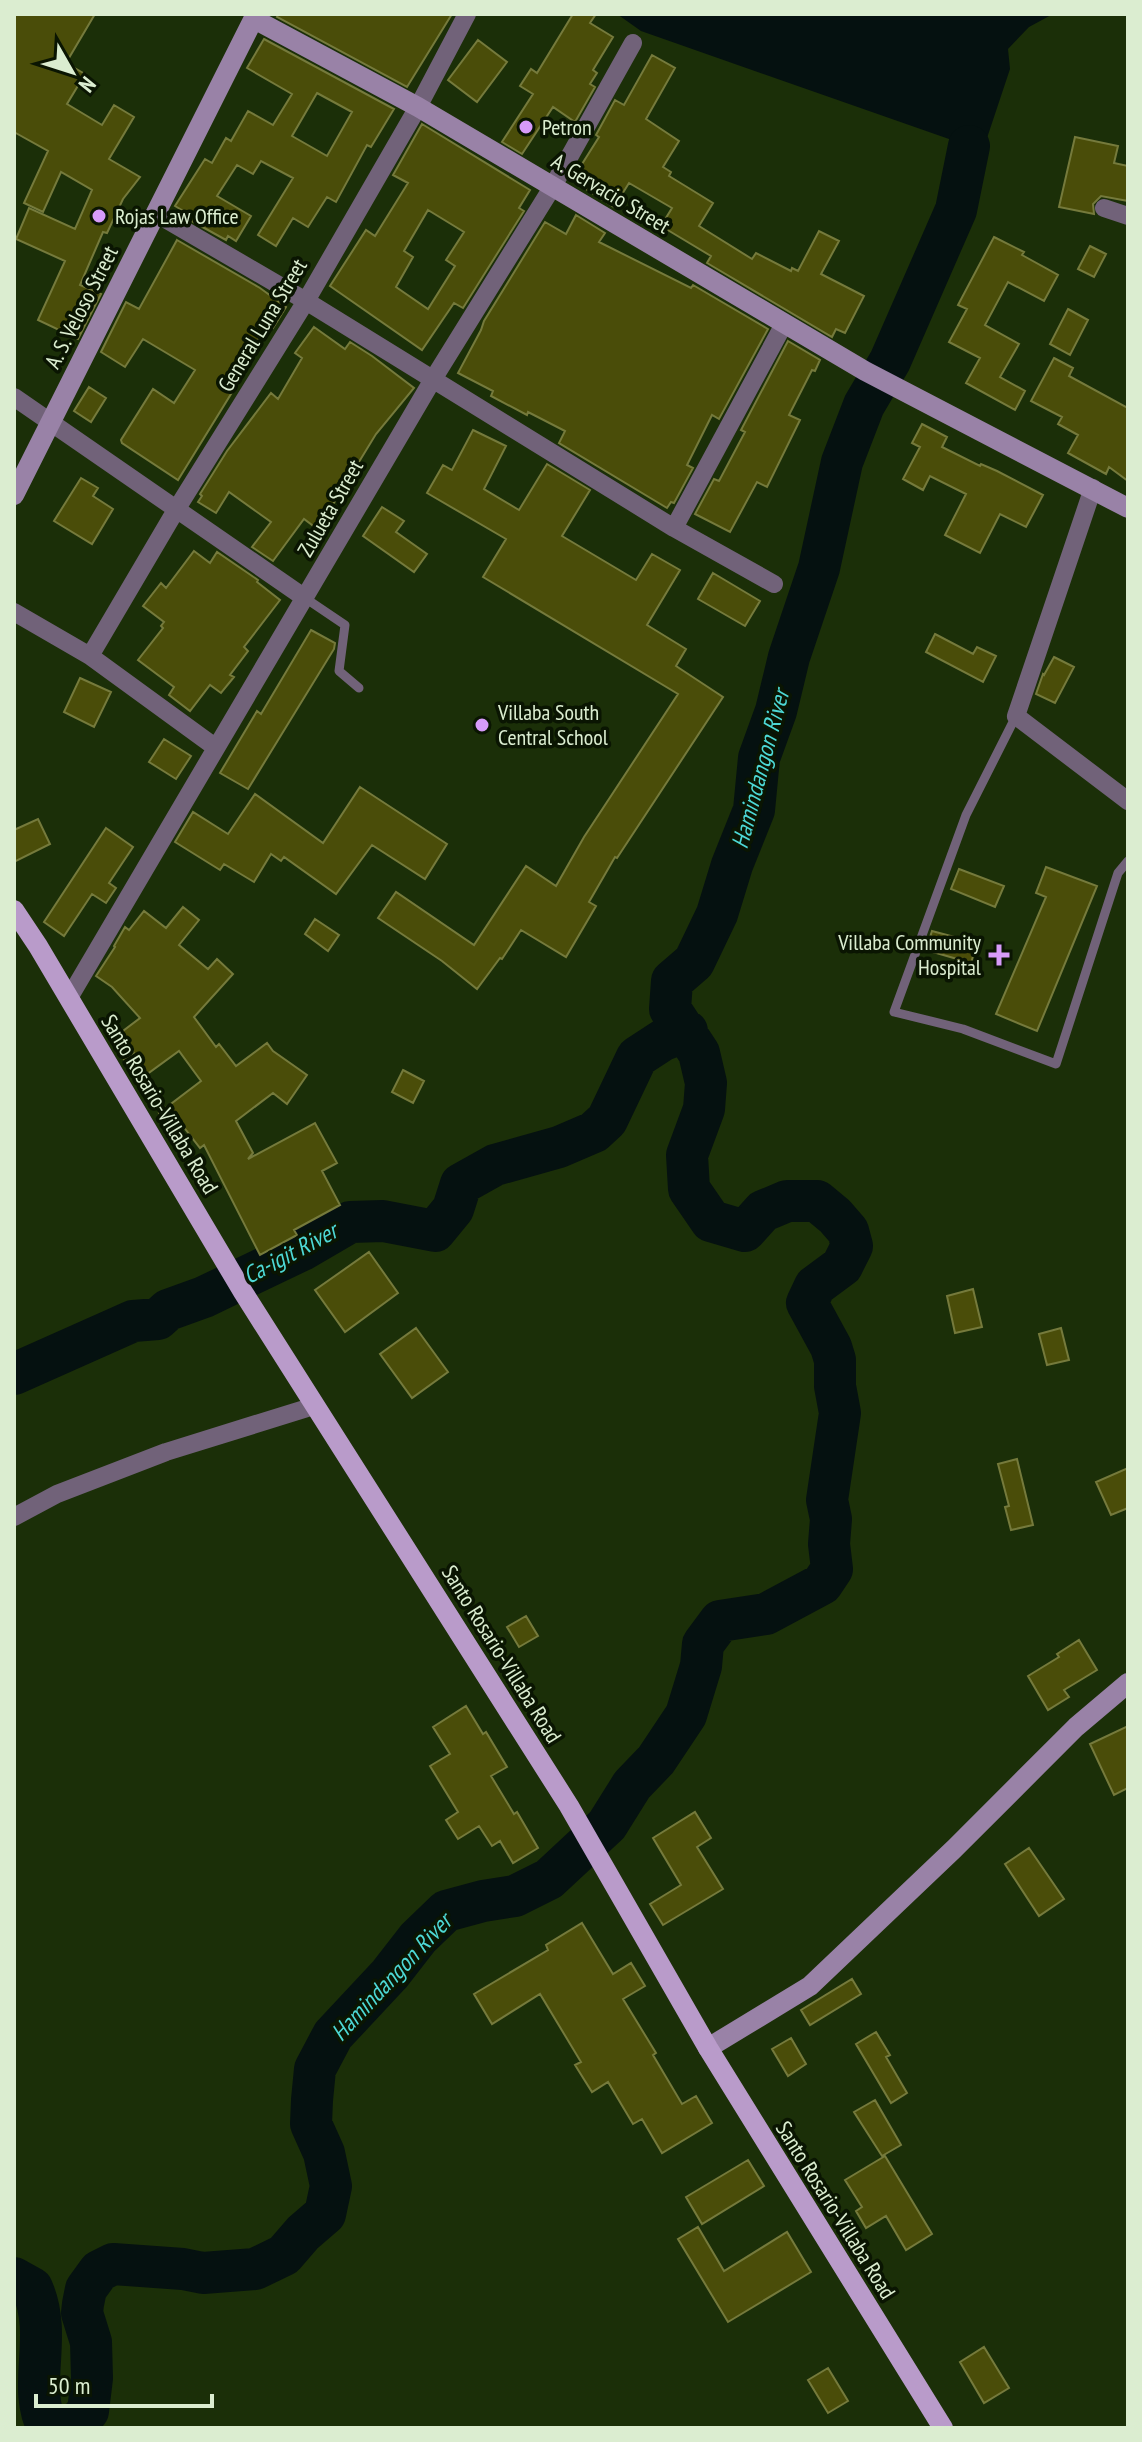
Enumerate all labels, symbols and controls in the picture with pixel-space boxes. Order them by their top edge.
north arrow [32,32,112,112]
text: N [73,71,102,98]
place label: Petron [542,113,592,141]
marker: Petron [517,118,535,136]
street label: A. Gervacio Street [547,147,675,239]
place label: Rojas Law Office [115,202,239,230]
marker: Rojas Law Office [90,207,108,225]
street label: A. S. Veloso Street [38,241,124,373]
street label: General Luna Street [211,253,313,397]
street label: Zulueta Street [291,454,369,562]
water label: Hamindangon River [724,683,797,852]
place label: Villaba South Central School [497,698,609,751]
marker: Villaba South Central School [473,716,491,734]
place label: Villaba Community Hospital [837,928,982,981]
marker: Villaba Community Hospital [988,944,1010,966]
street label: Santo Rosario-Villaba Road [95,1009,225,1199]
water label: Ca-igit River [238,1214,345,1291]
street label: Santo Rosario-Villaba Road [436,1560,568,1748]
water label: Hamindangon River [324,1904,460,2047]
street label: Santo Rosario-Villaba Road [770,2116,902,2304]
scale bar [36,2358,212,2408]
text: 50 m [48,2370,90,2401]

